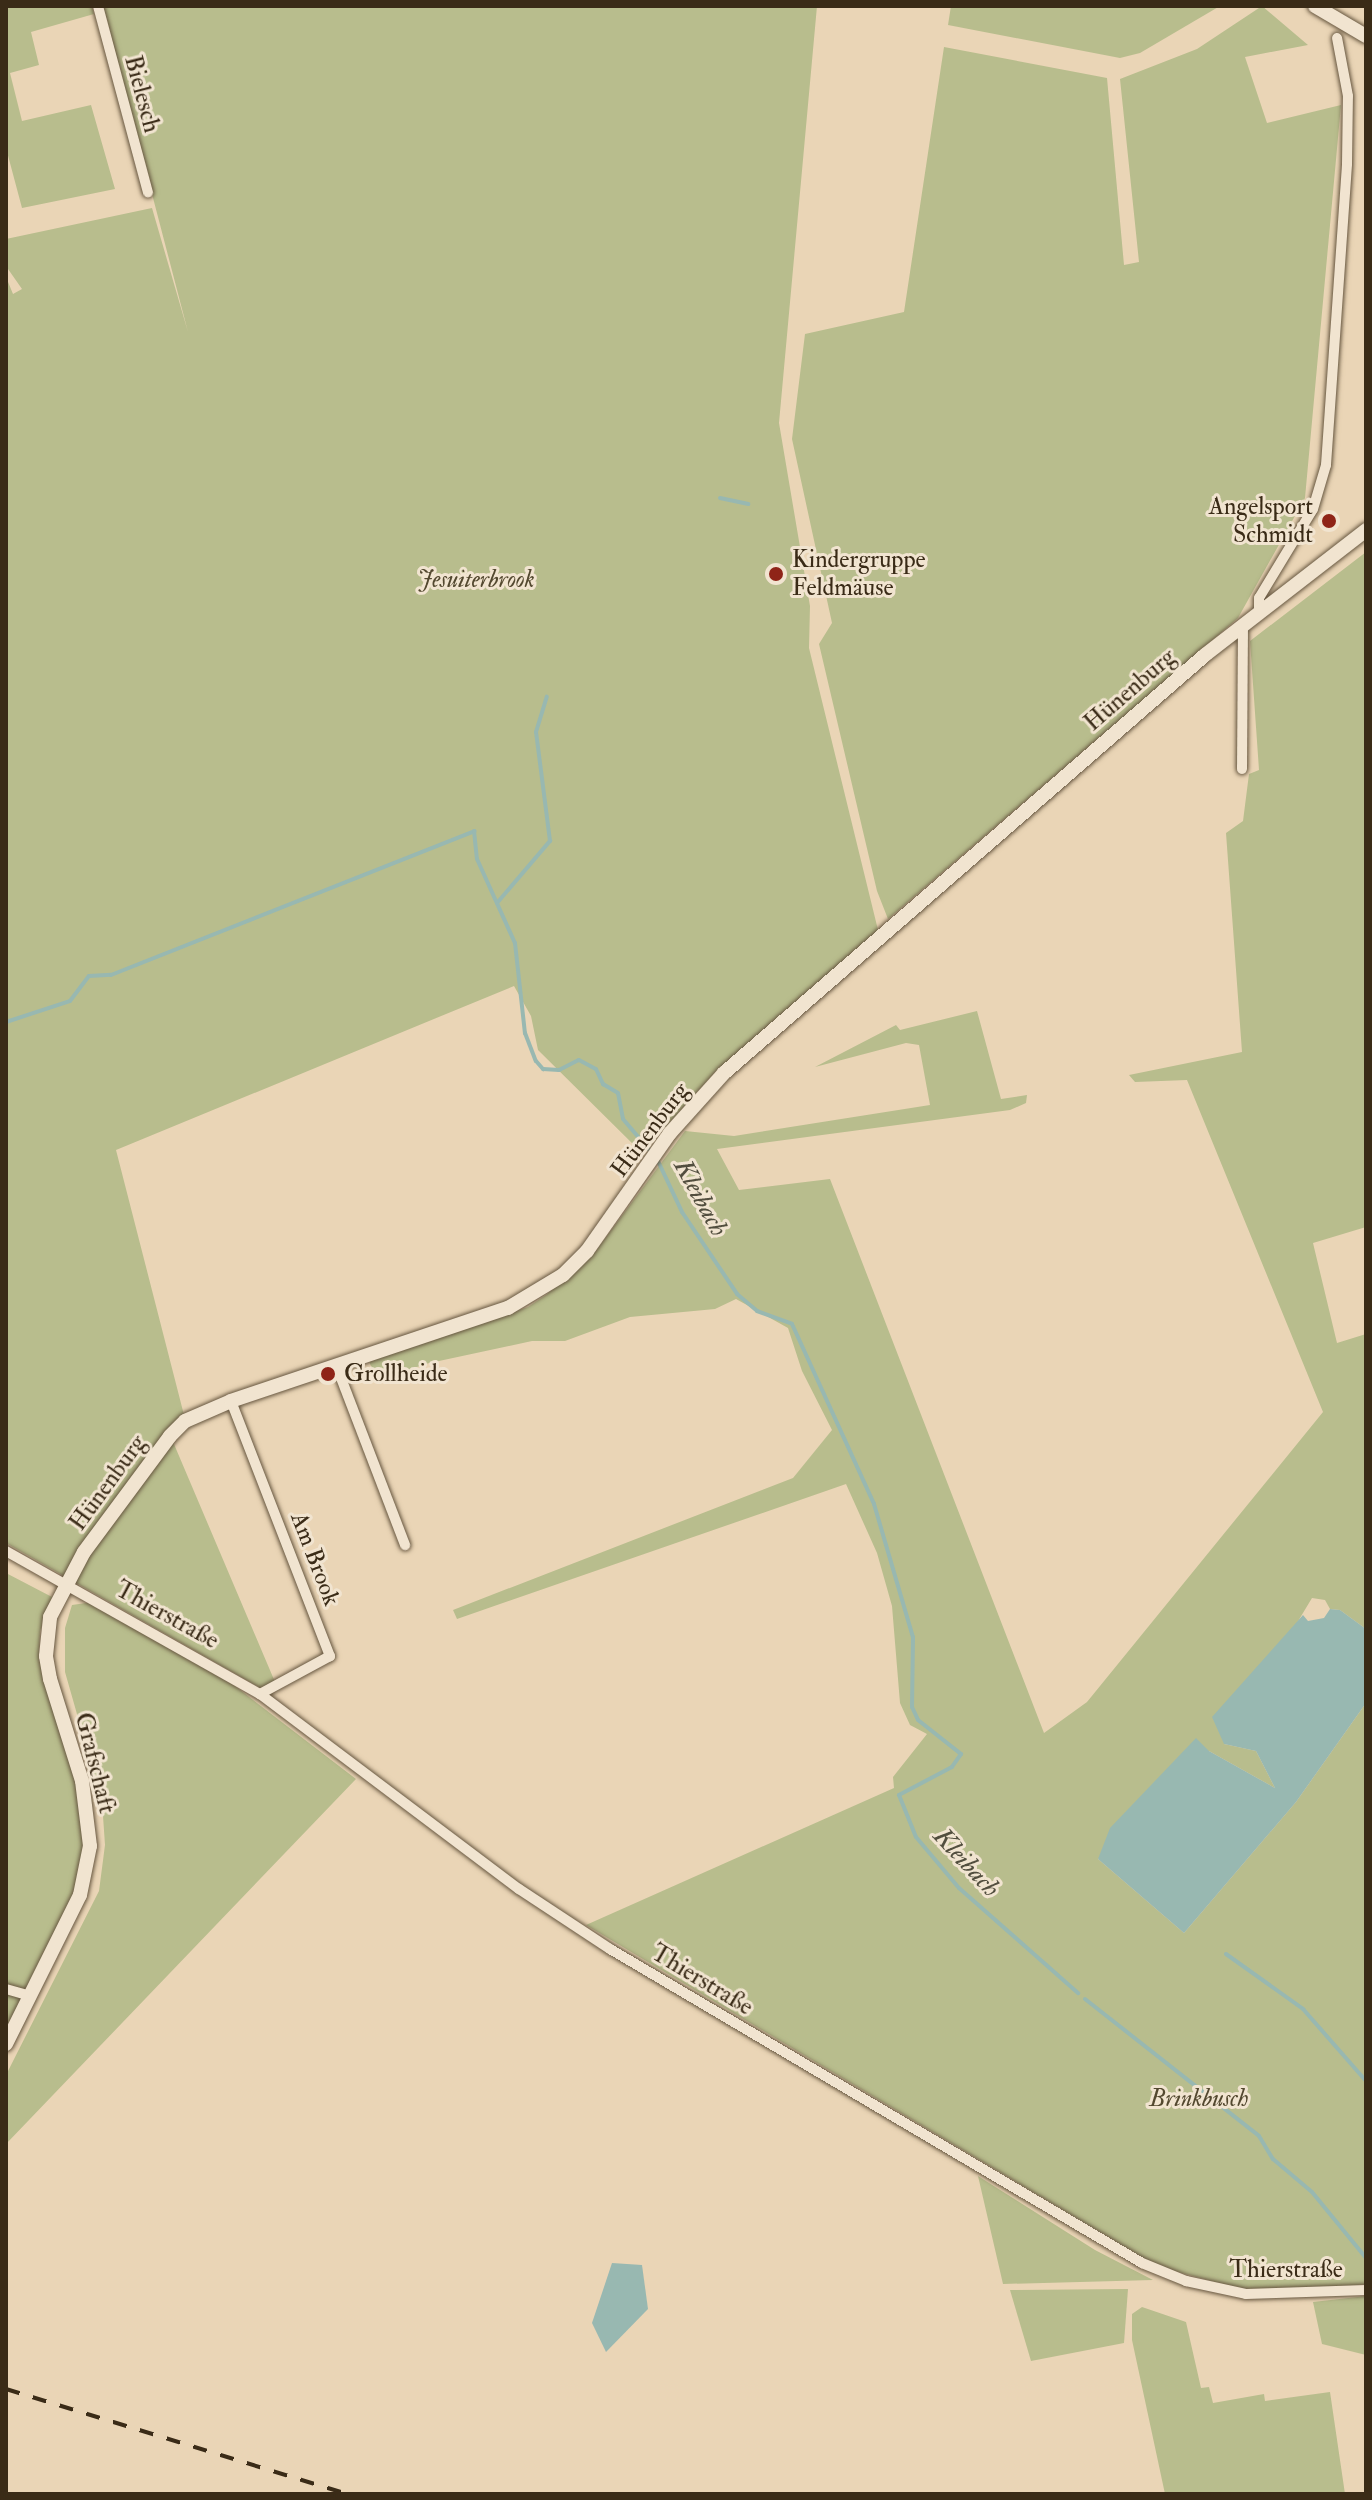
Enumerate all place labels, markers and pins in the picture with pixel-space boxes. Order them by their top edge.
place label: Angelsport Schmidt [1209,493,1313,549]
marker: Angelsport Schmidt [1320,512,1338,530]
place label: Kindergruppe Feldmäuse [792,546,926,602]
marker: Kindergruppe Feldmäuse [767,565,785,583]
place label: Grollheide [344,1360,448,1388]
marker: Grollheide [319,1365,337,1383]

